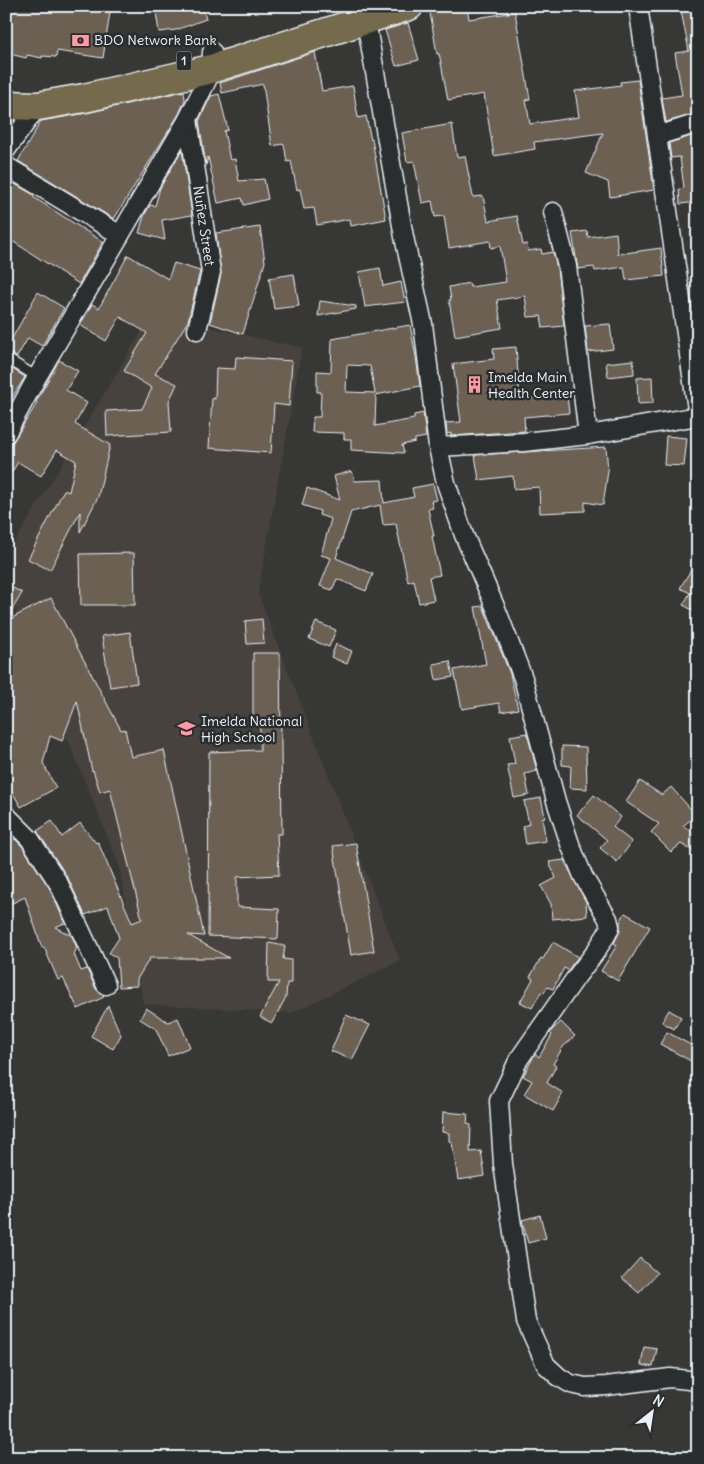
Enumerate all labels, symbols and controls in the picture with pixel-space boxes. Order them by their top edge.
bank icon: BDO Network Bank [70,30,90,50]
place label: BDO Network Bank [94,31,217,49]
road number: 1 [176,51,192,70]
street label: Nuñez Street [189,184,219,267]
place label: Imelda Main Health Center [488,368,575,402]
building icon: Imelda Main Health Center [464,375,484,395]
place label: Imelda National High School [201,712,302,746]
school or university icon: Imelda National High School [177,719,197,739]
north arrow [626,1386,676,1436]
text: N [650,1391,667,1411]

